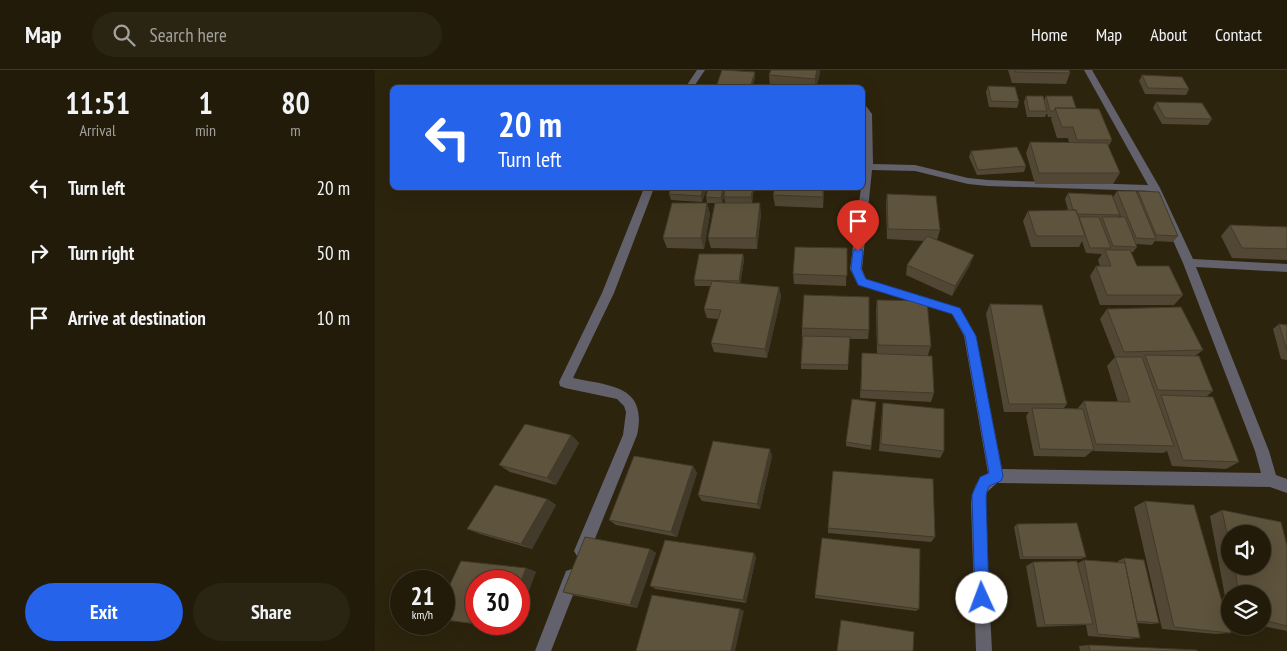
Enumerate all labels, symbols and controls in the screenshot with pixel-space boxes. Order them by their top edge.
search box [92,12,442,57]
text: Map [25,19,62,50]
icon: search [110,21,138,49]
text: Search here [150,23,227,47]
text: Home [1031,23,1068,46]
text: Map [1096,23,1122,46]
text: About [1150,23,1187,46]
text: Contact [1215,23,1262,46]
text: 11:51 [65,83,130,122]
text: 1 [198,83,213,122]
text: 80 [281,83,310,122]
text: 20 m [498,101,562,147]
icon: left [415,105,480,170]
text: Arrival [79,120,116,140]
text: min [195,120,216,140]
text: m [290,120,301,140]
text: Turn left [498,145,562,173]
icon: left [25,174,53,202]
text: Turn left [68,176,125,200]
text: 20 m [317,176,350,200]
pin [837,200,879,251]
icon: arrive [844,207,872,235]
icon: right [25,239,53,267]
text: Turn right [68,241,134,265]
text: 50 m [317,241,350,265]
icon: arrive [25,304,53,332]
text: Arrive at destination [68,306,206,330]
text: 10 m [317,306,350,330]
map controls [1221,525,1271,635]
button: sound [1221,525,1271,575]
speed limit sign: 30 [465,570,530,635]
position arrow [955,571,1007,623]
text: 21 [411,580,434,612]
button: Exit [25,583,183,641]
button: Share [193,583,350,641]
button: layers [1221,585,1271,635]
text: km/h [412,607,433,622]

